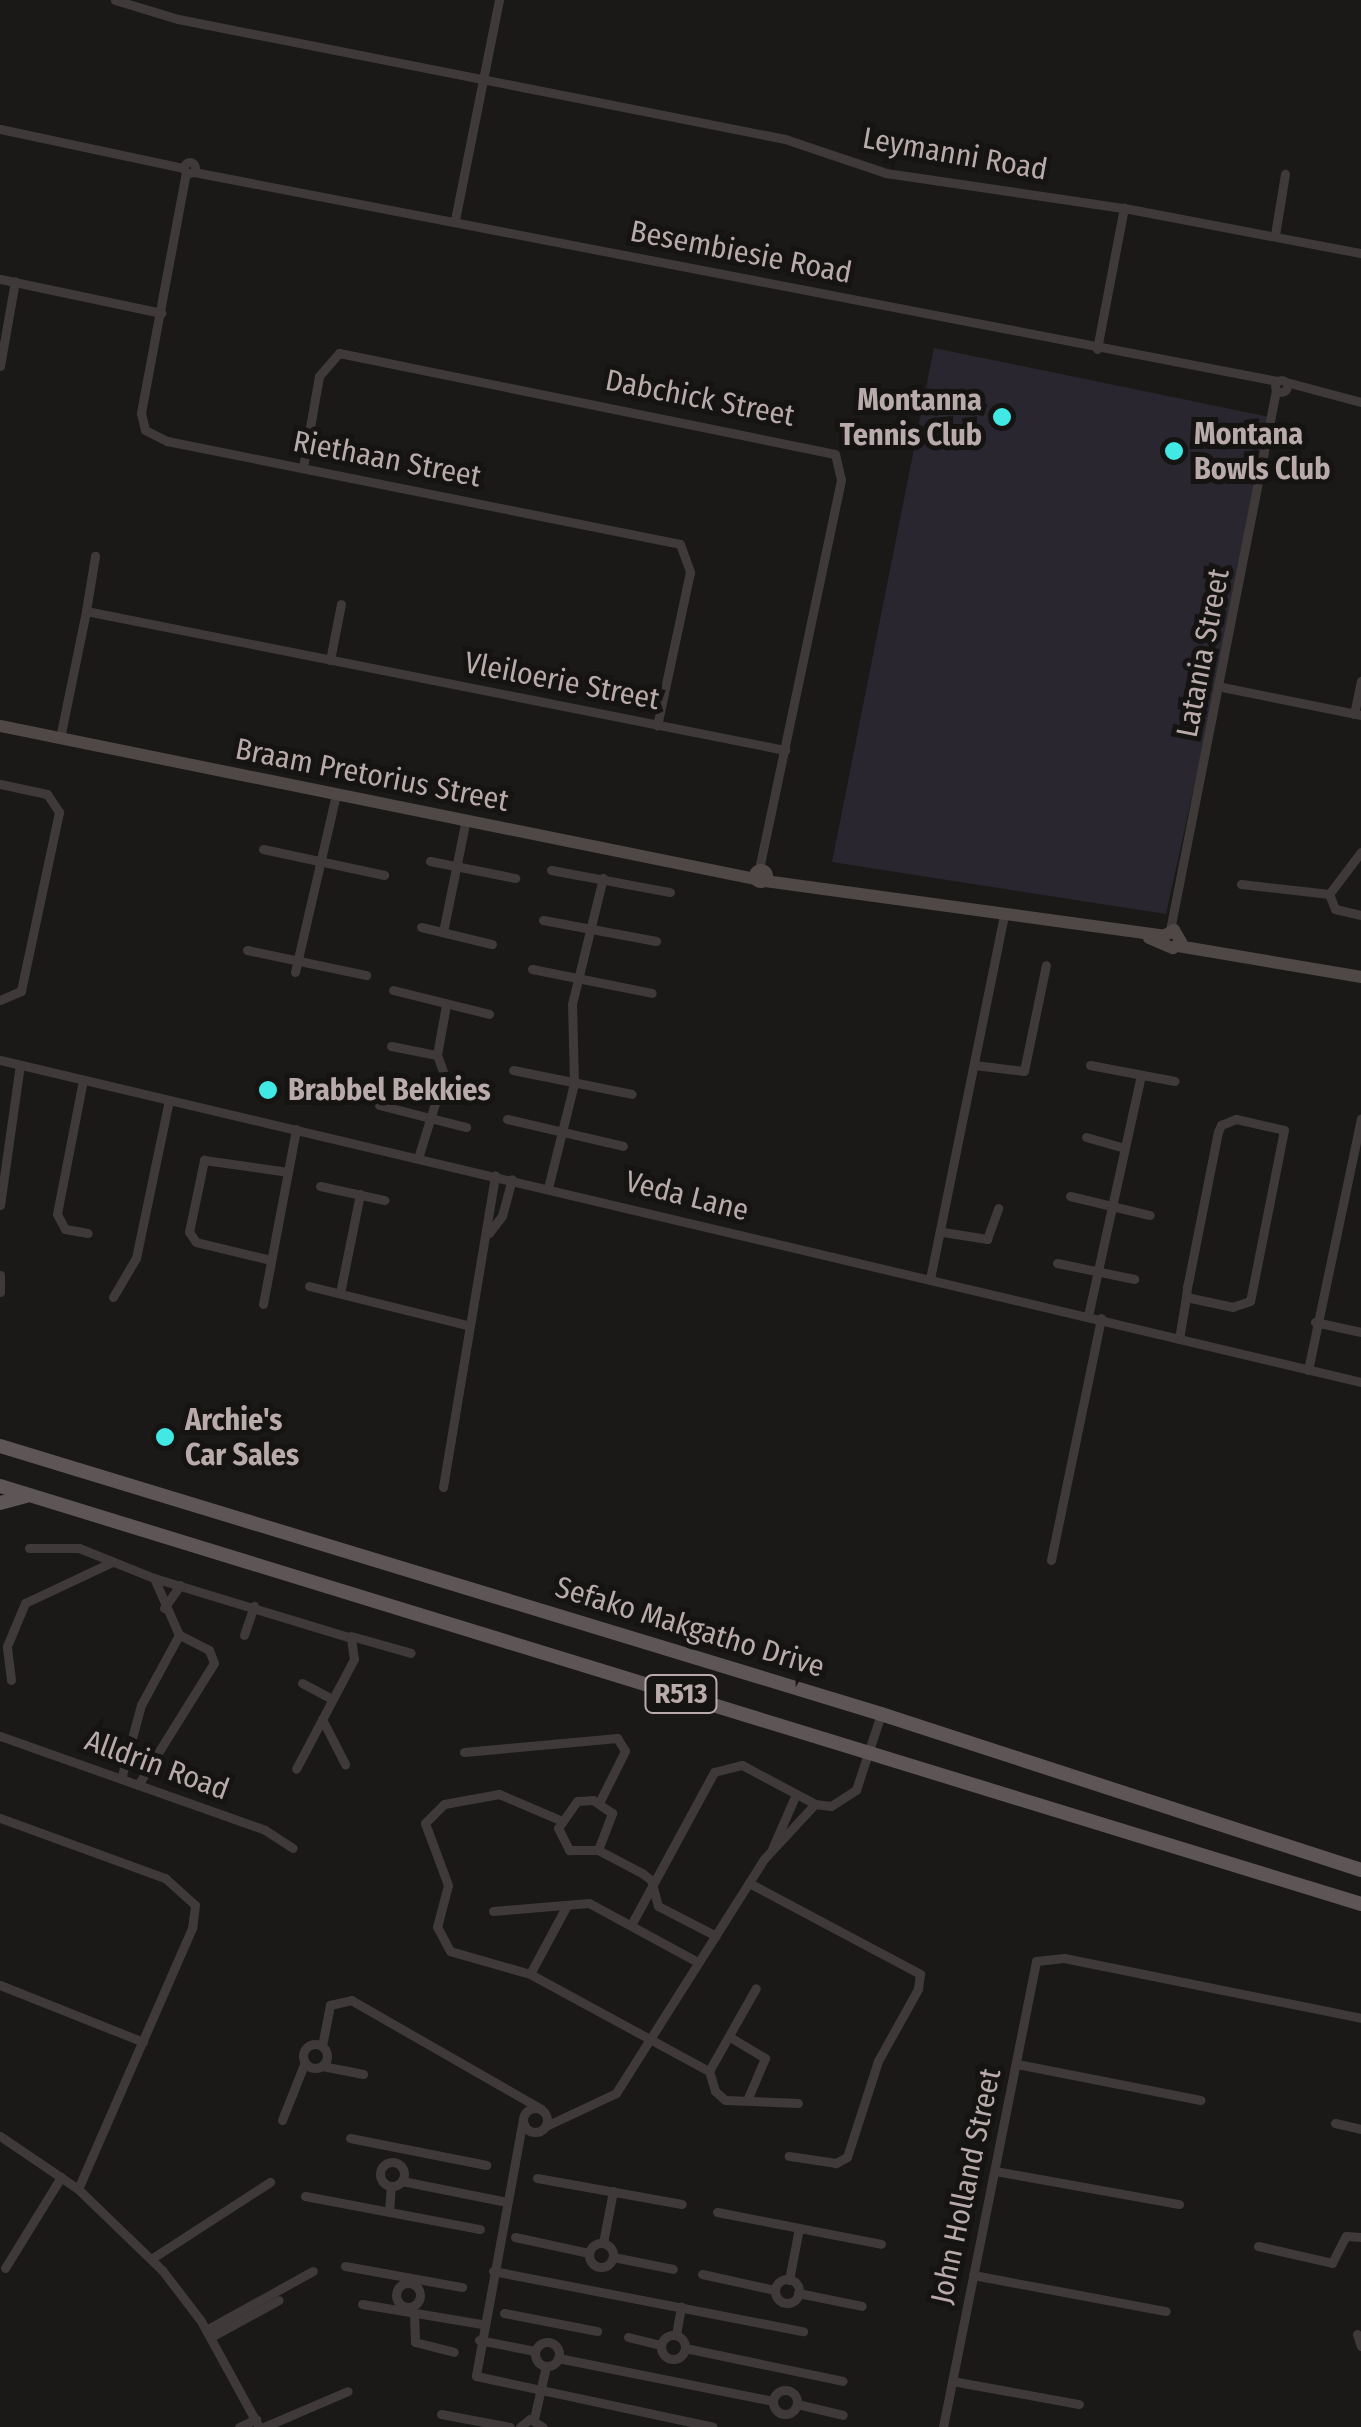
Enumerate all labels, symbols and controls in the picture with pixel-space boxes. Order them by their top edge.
street label: Leymanni Road [860,120,1050,188]
street label: Besembiesie Road [627,213,855,291]
street label: Dabchick Street [603,362,797,434]
place label: Montanna Tennis Club [840,382,982,452]
marker: Montanna Tennis Club [991,406,1013,428]
place label: Montana Bowls Club [1194,416,1330,486]
street label: Riethaan Street [290,423,484,495]
marker: Montana Bowls Club [1163,440,1185,462]
street label: Latania Street [1169,566,1237,740]
street label: Vleiloerie Street [462,644,662,718]
street label: Braam Pretorius Street [232,731,512,819]
place label: Brabbel Bekkies [288,1072,491,1108]
marker: Brabbel Bekkies [257,1079,279,1101]
street label: Veda Lane [622,1163,752,1229]
place label: Archie's Car Sales [185,1402,299,1472]
marker: Archie's Car Sales [154,1426,176,1448]
street label: Sefako Makgatho Drive [551,1569,829,1685]
road number: R513 [644,1671,718,1717]
street label: Alldrin Road [80,1722,234,1808]
street label: John Holland Street [923,2065,1009,2307]

